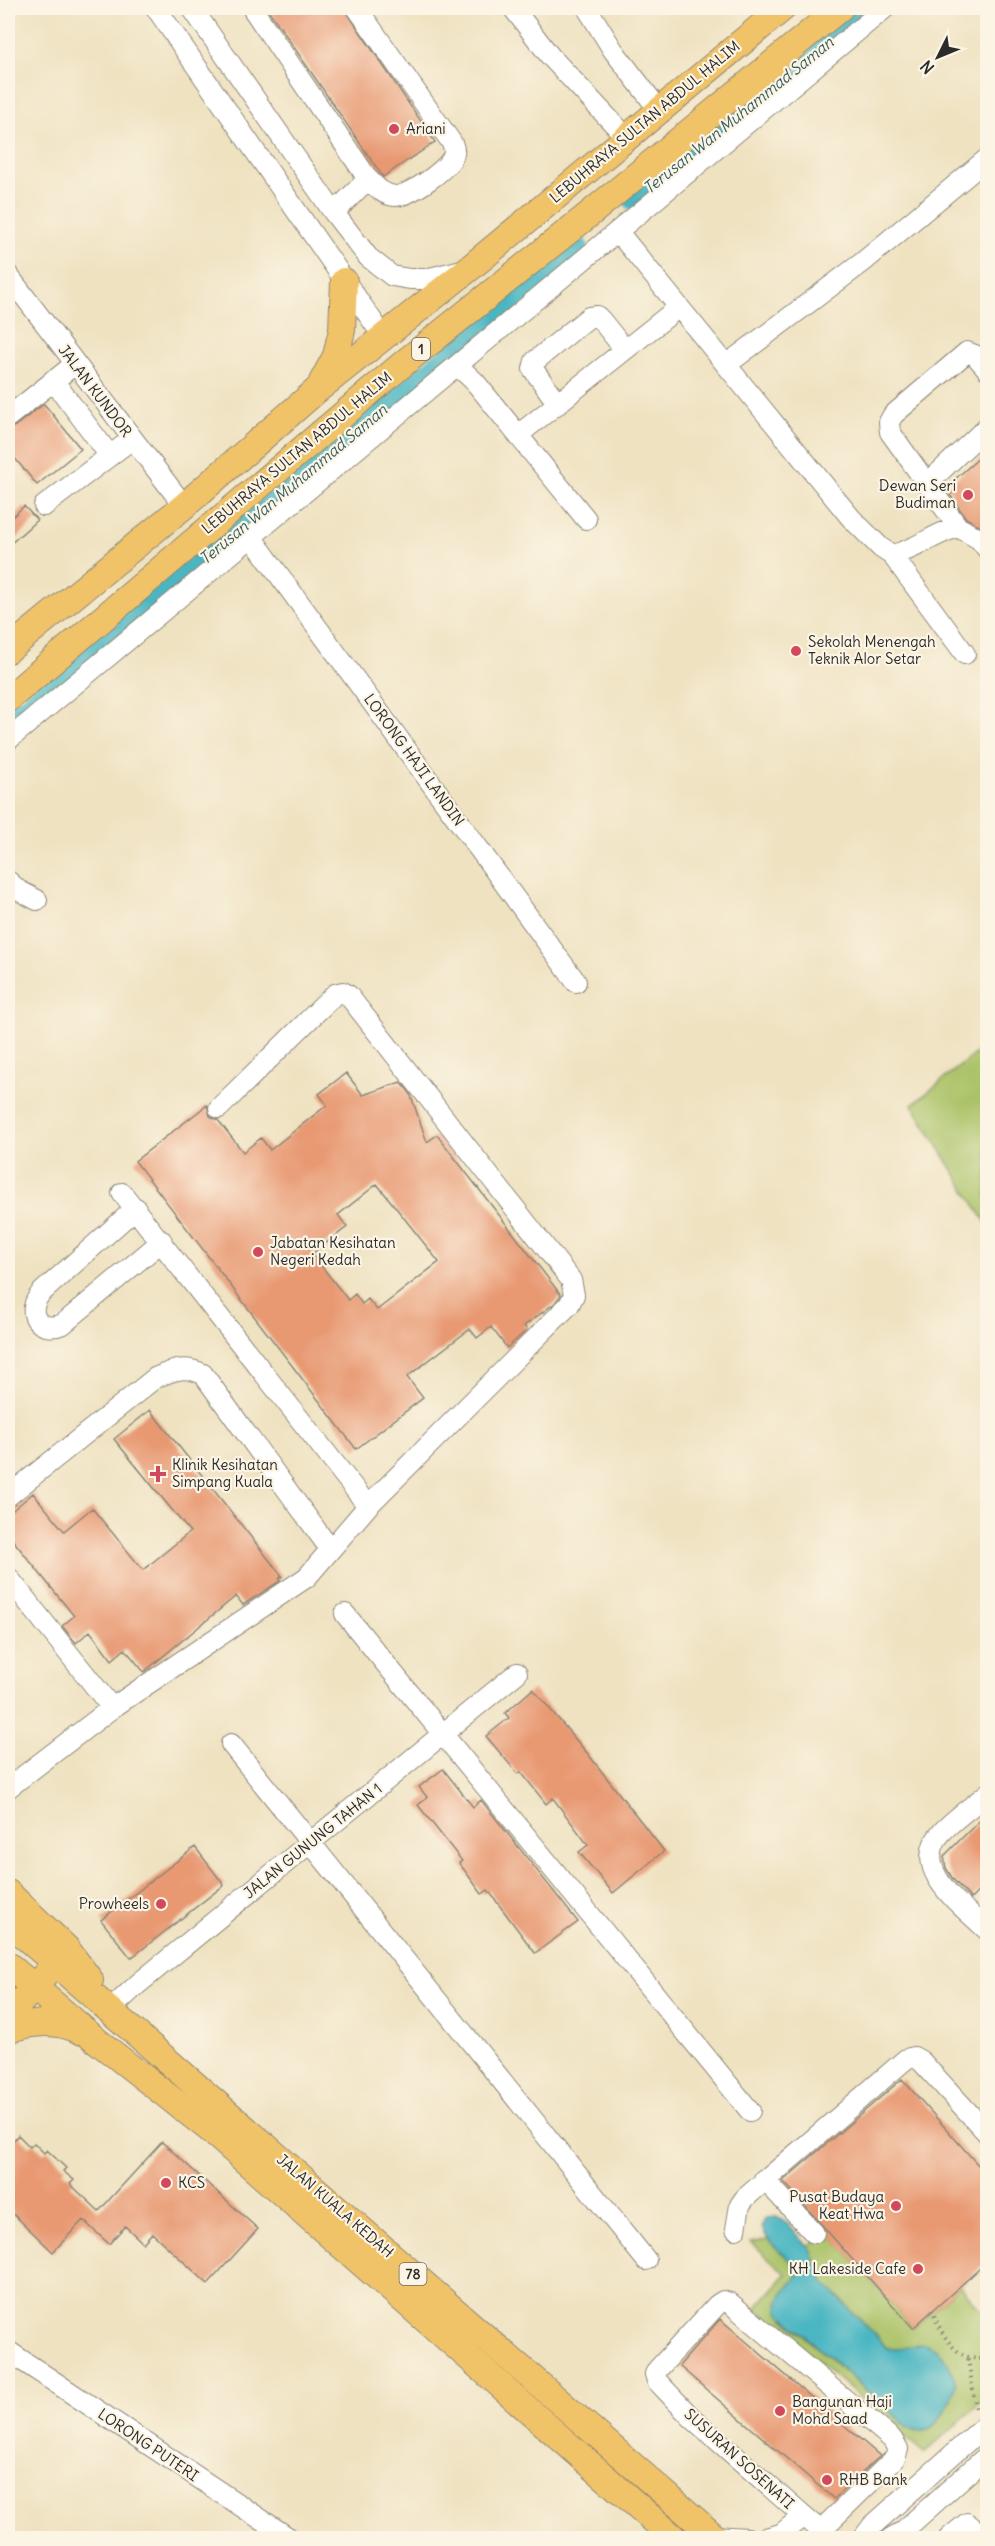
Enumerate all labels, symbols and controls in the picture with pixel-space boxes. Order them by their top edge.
north arrow [908,27,968,87]
water label: Terusan Wan Muhammad Saman [639,32,838,198]
street label: LEBUHRAYA SULTAN ABDUL HALIM [546,36,744,207]
text: N [916,56,938,78]
place label: Ariani [406,119,446,138]
marker: Ariani [387,122,401,136]
road number: 1 [412,338,430,360]
street label: JALAN KUNDOR [55,341,137,441]
street label: LEBUHRAYA SULTAN ABDUL HALIM [198,367,396,538]
water label: Terusan Wan Muhammad Saman [195,399,391,568]
place label: Dewan Seri Budiman [879,476,956,512]
marker: Dewan Seri Budiman [961,488,975,502]
place label: Sekolah Menengah Teknik Alor Setar [808,632,936,668]
marker: Sekolah Menengah Teknik Alor Setar [789,644,803,658]
street label: LORONG HAJI LANDIN [360,690,469,829]
place label: Jabatan Kesihatan Negeri Kedah [270,1233,396,1269]
marker: Jabatan Kesihatan Negeri Kedah [251,1245,265,1259]
place label: Klinik Kesihatan Simpang Kuala [172,1455,278,1491]
marker: Klinik Kesihatan Simpang Kuala [149,1465,167,1483]
street label: JALAN GUNUNG TAHAN 1 [240,1779,386,1902]
place label: Prowheels [79,1894,149,1913]
marker: Prowheels [154,1897,168,1911]
street label: JALAN KUALA KEDAH [273,2150,398,2262]
place label: KCS [178,2173,205,2192]
marker: KCS [159,2176,173,2190]
place label: Pusat Budaya Keat Hwa [789,2187,884,2223]
marker: Pusat Budaya Keat Hwa [889,2199,903,2213]
place label: KH Lakeside Cafe [789,2259,906,2278]
marker: KH Lakeside Cafe [911,2262,925,2276]
road number: 78 [400,2263,426,2285]
place label: Bangunan Haji Mohd Saad [792,2392,892,2428]
street label: LORONG PUTERI [94,2404,202,2485]
street label: SUSURAN SOSENATI [681,2404,798,2513]
marker: Bangunan Haji Mohd Saad [773,2404,787,2418]
place label: RHB Bank [839,2470,908,2489]
marker: RHB Bank [820,2473,834,2487]

